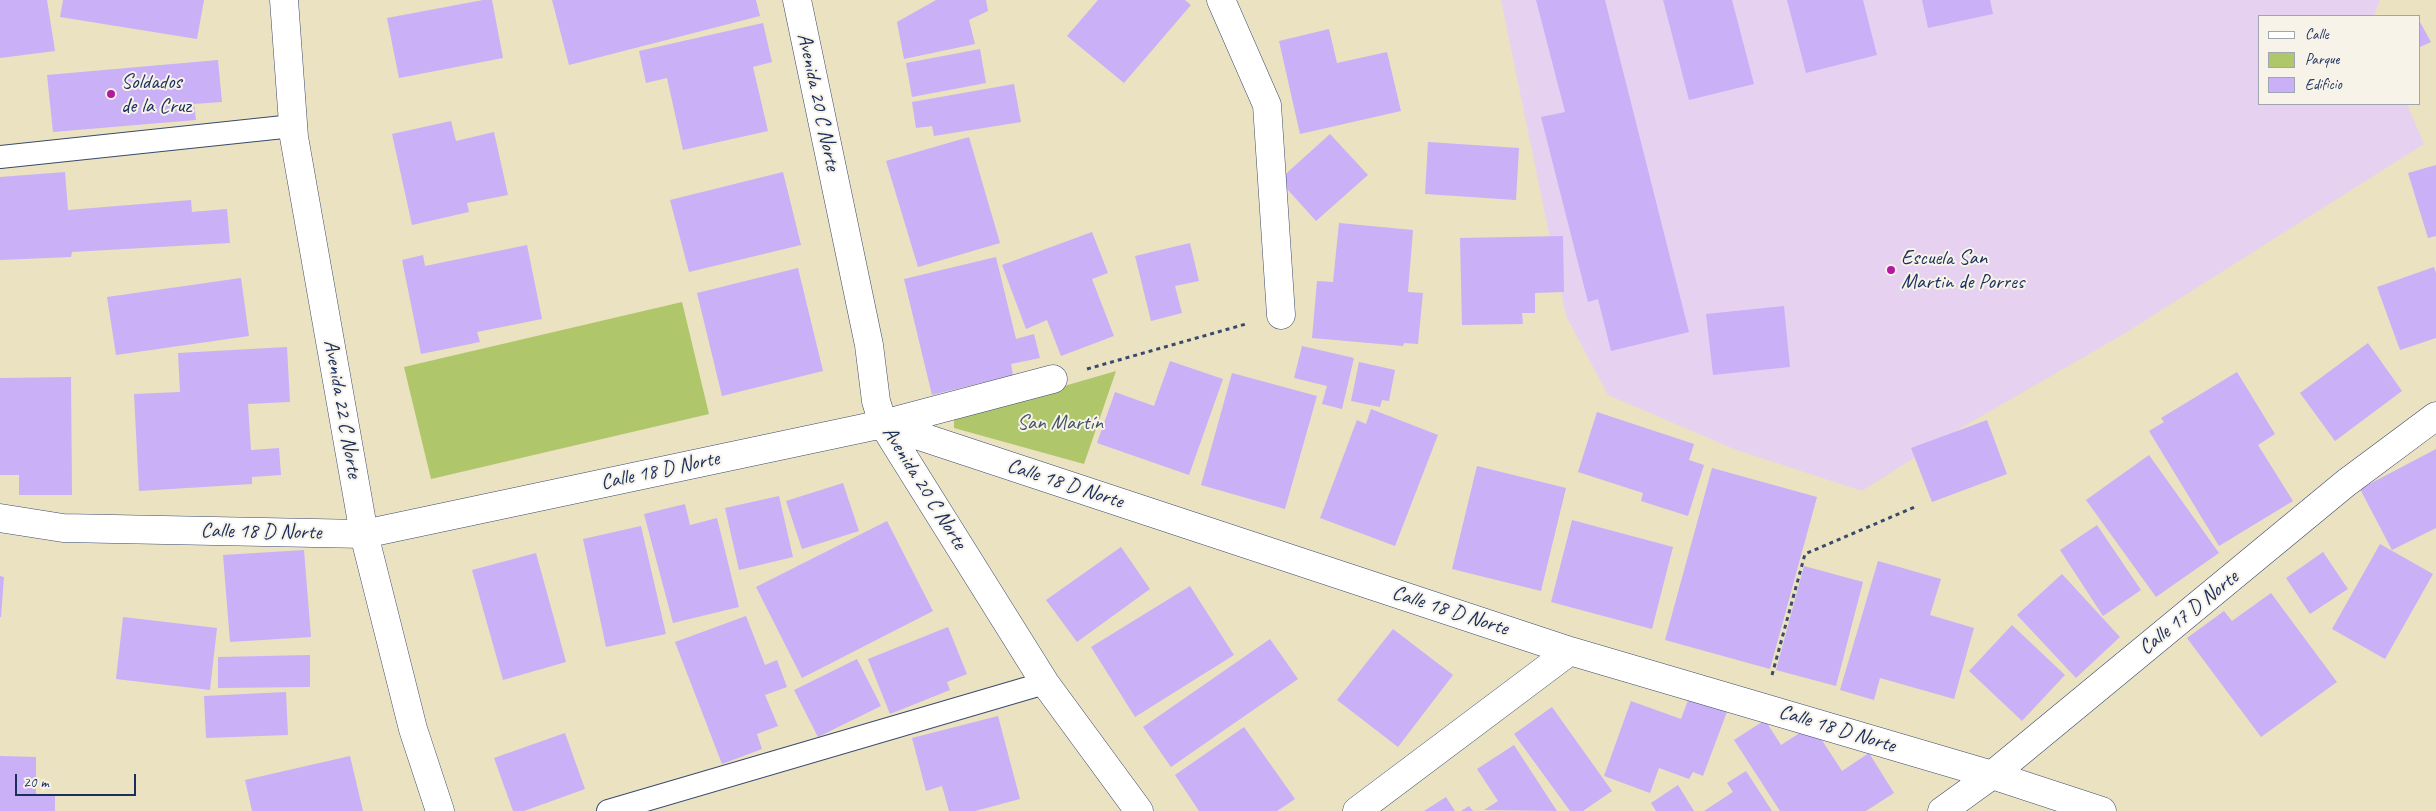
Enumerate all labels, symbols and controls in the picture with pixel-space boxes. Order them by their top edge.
legend [2258,15,2421,105]
text: Calle [2305,25,2329,44]
street label: Avenida 20 C Norte [791,31,845,173]
text: Parque [2305,50,2339,69]
place label: Soldados de la Cruz [121,69,191,119]
text: Edificio [2305,75,2342,94]
marker: Soldados de la Cruz [105,88,117,100]
place label: Escuela San Martin de Porres [1901,245,2024,295]
marker: Escuela San Martin de Porres [1885,264,1897,276]
street label: Avenida 22 C Norte [317,338,367,480]
park label: San Martín [1017,410,1103,436]
street label: Avenida 20 C Norte [876,422,972,554]
street label: Calle 18 D Norte [598,446,722,496]
street label: Calle 18 D Norte [1004,453,1126,515]
street label: Calle 18 D Norte [200,518,322,546]
street label: Calle 17 D Norte [2134,565,2244,661]
street label: Calle 18 D Norte [1389,580,1511,642]
street label: Calle 18 D Norte [1776,699,1898,759]
scale bar [18,764,139,796]
text: 20 m [23,773,49,792]

